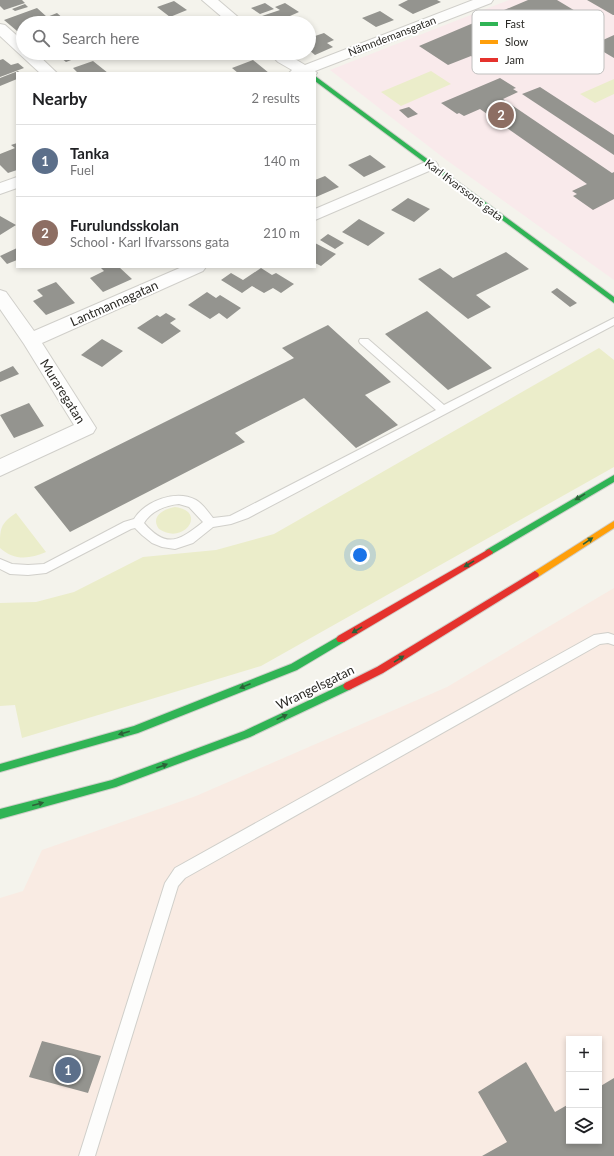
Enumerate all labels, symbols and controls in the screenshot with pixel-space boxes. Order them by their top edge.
legend [472,10,604,74]
street label: Nämndemansgatan [346,13,438,58]
search box [16,16,316,60]
text: Fast [505,17,525,30]
icon: search [30,27,52,49]
text: Search here [62,29,139,47]
text: Slow [505,35,529,48]
text: Jam [505,53,524,66]
text: Nearby [32,88,87,109]
text: 2 results [252,90,300,106]
pin: 2 [488,100,514,130]
text: Tanka [70,144,109,162]
text: 1 [41,153,49,169]
text: 140 m [263,153,300,169]
street label: Karl Ifvarssons gata [423,156,506,223]
text: Fuel [70,162,94,178]
text: Furulundsskolan [70,216,179,234]
text: 2 [41,225,49,241]
text: 210 m [263,225,300,241]
text: School · Karl Ifvarssons gata [70,234,229,250]
street label: Lantmannagatan [68,276,160,330]
street label: Muraregatan [37,356,89,426]
one-way arrow [574,494,586,501]
one-way arrow [583,537,593,545]
your location [350,545,370,565]
one-way arrow [463,560,475,567]
one-way arrow [352,626,362,634]
one-way arrow [393,656,404,663]
street label: Wrangelsgatan [273,661,357,713]
one-way arrow [239,684,251,690]
one-way arrow [277,714,288,720]
one-way arrow [118,730,130,736]
one-way arrow [156,762,168,768]
one-way arrow [32,801,44,807]
map controls [566,1036,602,1144]
button: + [566,1036,602,1072]
pin: 1 [55,1055,81,1085]
button: − [566,1072,602,1108]
button: layers [566,1108,602,1144]

